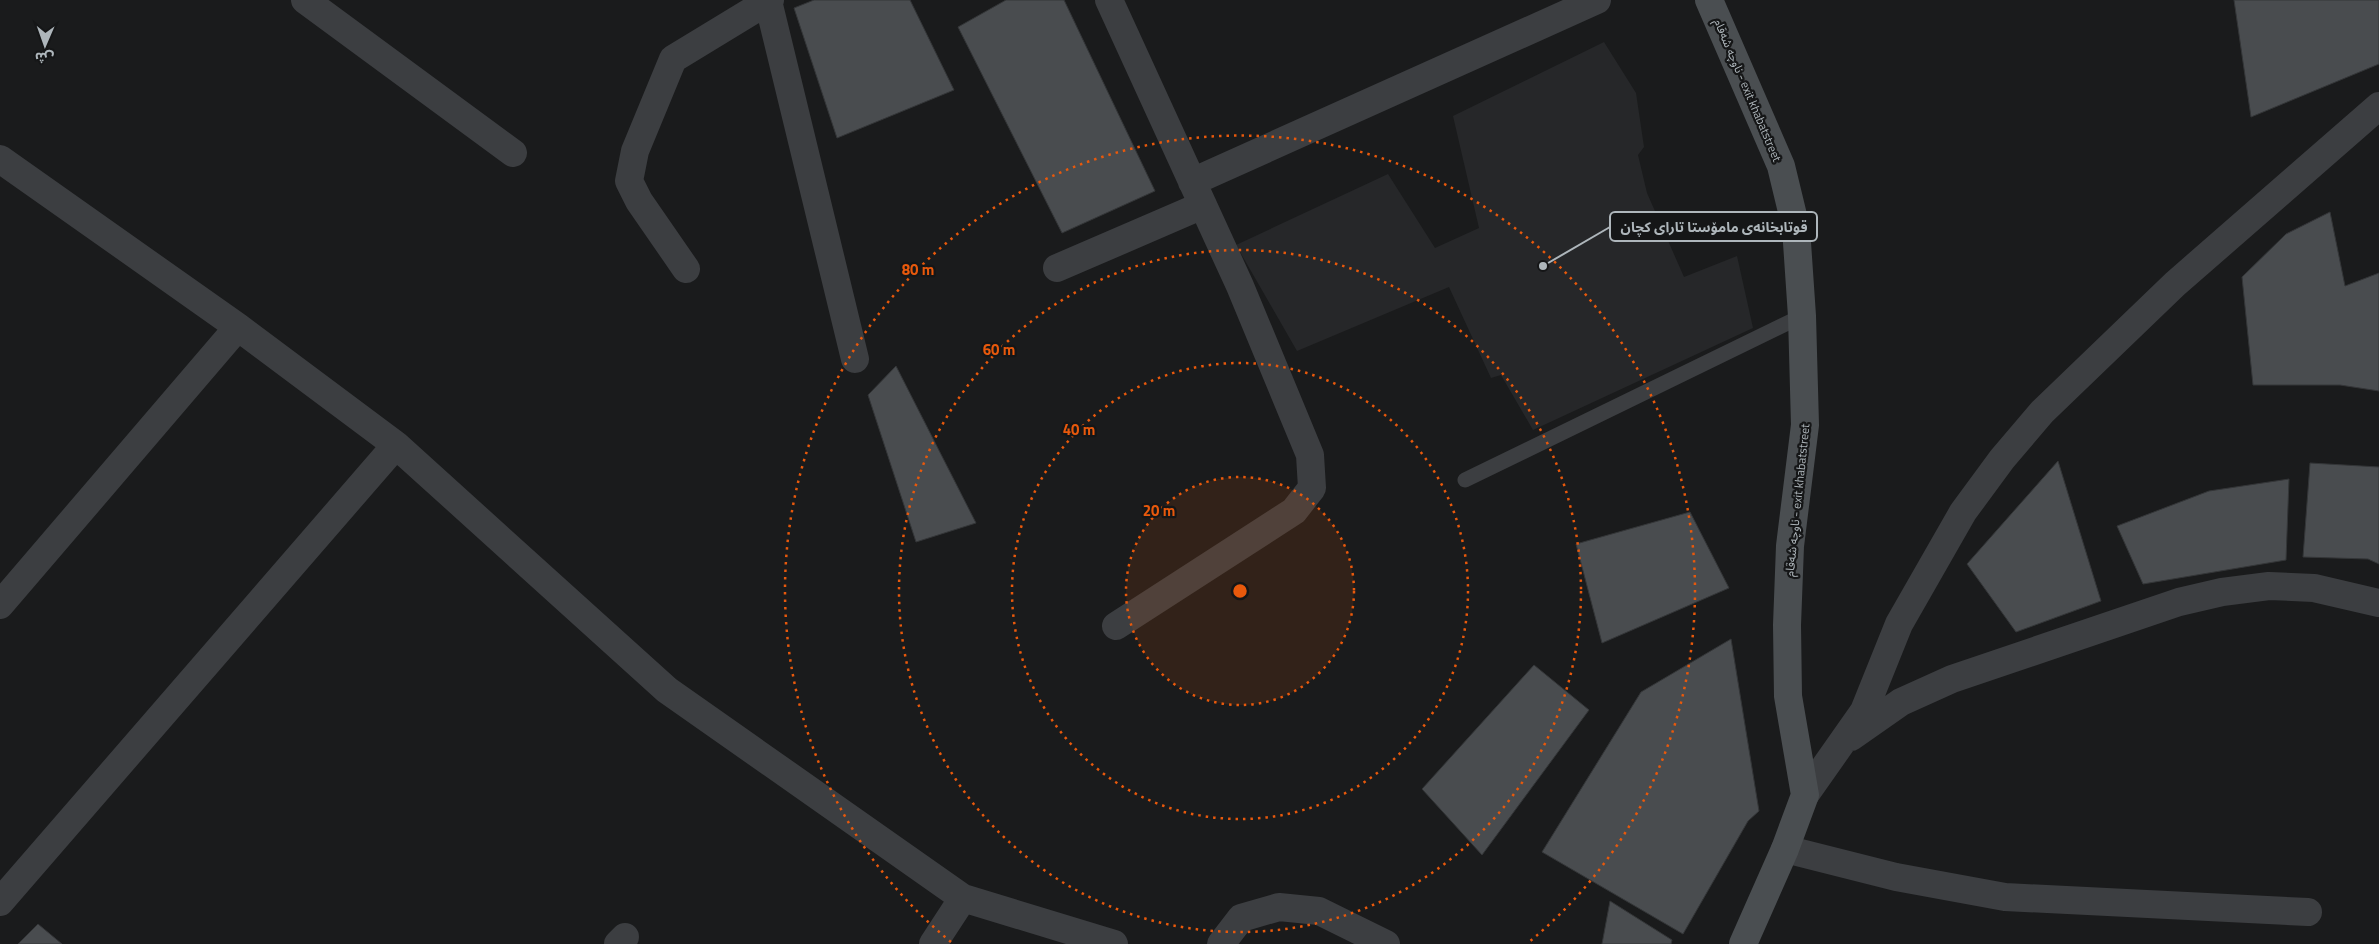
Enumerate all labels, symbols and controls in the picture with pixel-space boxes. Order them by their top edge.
street label: ناوچە شەقام - exit khabatstreet [1709,15,1787,165]
north arrow [20,20,70,70]
text: ش [35,48,54,69]
callout: قوتابخانەی مامۆستا تارای کچان [1610,212,1817,241]
text: قوتابخانەی مامۆستا تارای کچان [1621,216,1807,237]
text: 80 m [902,258,934,281]
text: 60 m [983,338,1015,361]
text: 40 m [1063,418,1095,441]
street label: ناوچە شەقام - exit khabatstreet [1780,422,1815,578]
text: 20 m [1143,499,1175,522]
centre of rings [1231,582,1249,600]

